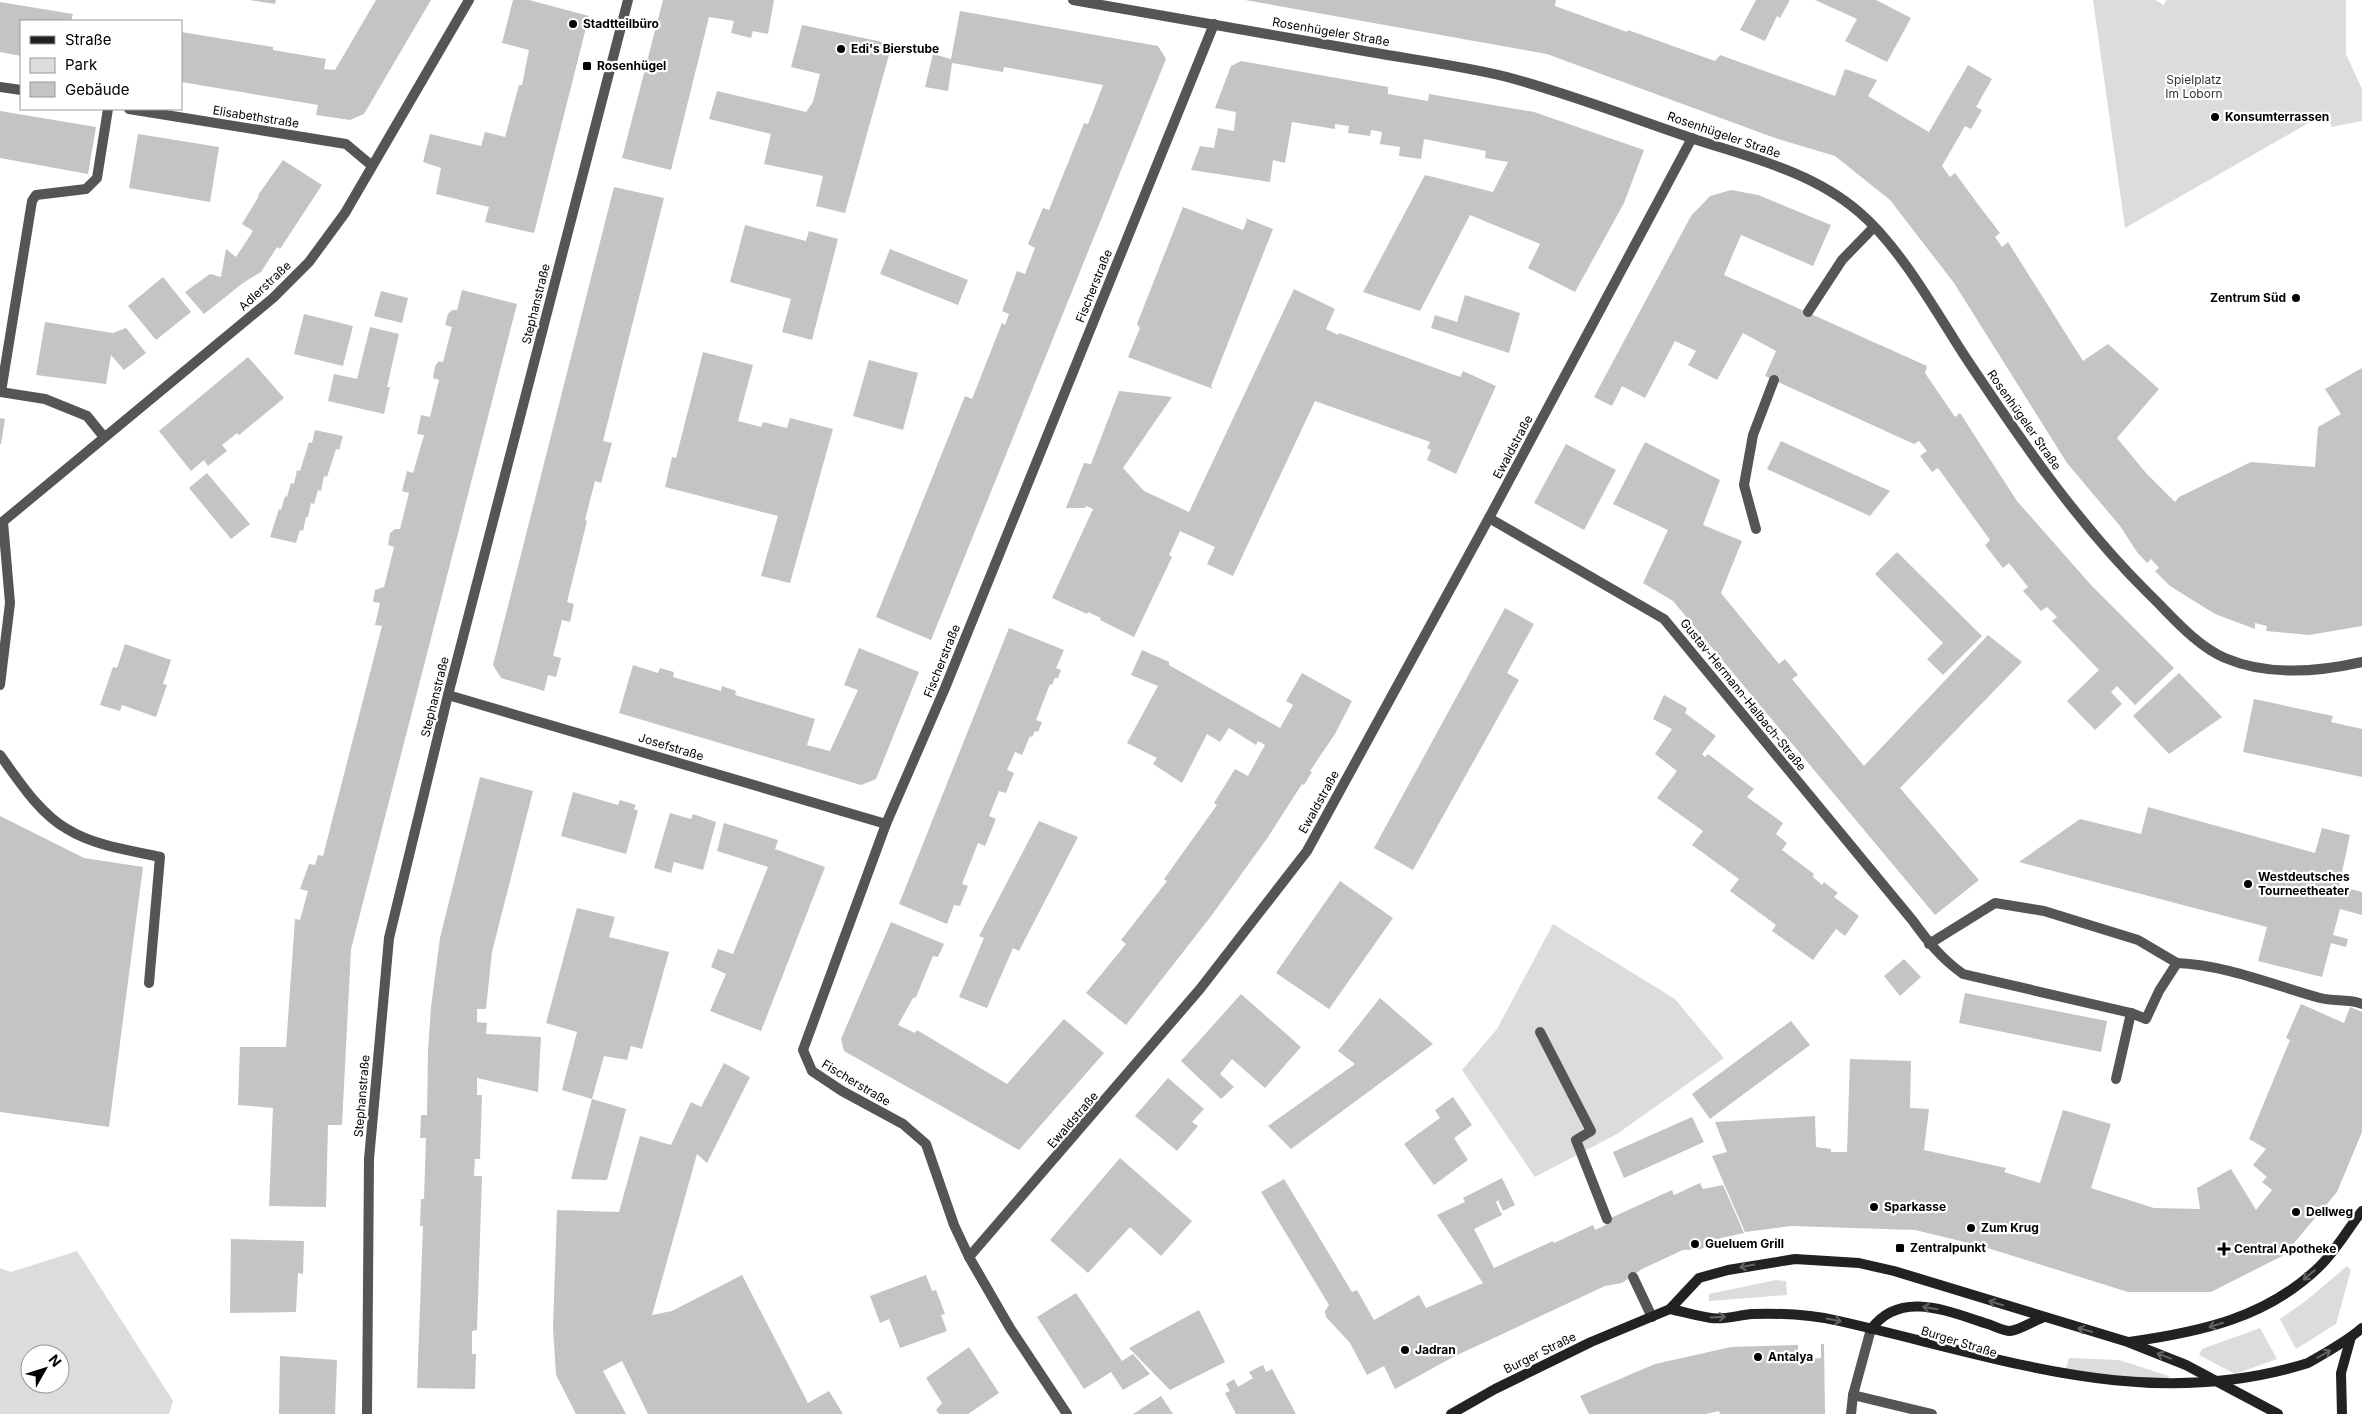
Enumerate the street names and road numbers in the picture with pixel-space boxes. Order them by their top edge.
street label: Rosenhügeler Straße [1271,14,1391,49]
street label: Elisabethstraße [212,102,300,131]
street label: Rosenhügeler Straße [1666,108,1783,161]
street label: Fischerstraße [1072,247,1115,325]
street label: Adlerstraße [235,258,294,314]
street label: Stephanstraße [518,262,553,346]
street label: Rosenhügeler Straße [1984,367,2065,473]
street label: Ewaldstraße [1490,412,1536,481]
street label: Gustav-Hermann-Halbach-Straße [1677,615,1810,774]
street label: Fischerstraße [920,622,963,700]
street label: Stephanstraße [417,655,452,739]
street label: Josefstraße [637,729,706,764]
street label: Ewaldstraße [1295,768,1342,836]
street label: Stephanstraße [350,1054,373,1138]
street label: Fischerstraße [819,1056,893,1109]
street label: Ewaldstraße [1044,1088,1101,1151]
street label: Burger Straße [1919,1323,1999,1360]
street label: Burger Straße [1501,1329,1578,1377]

